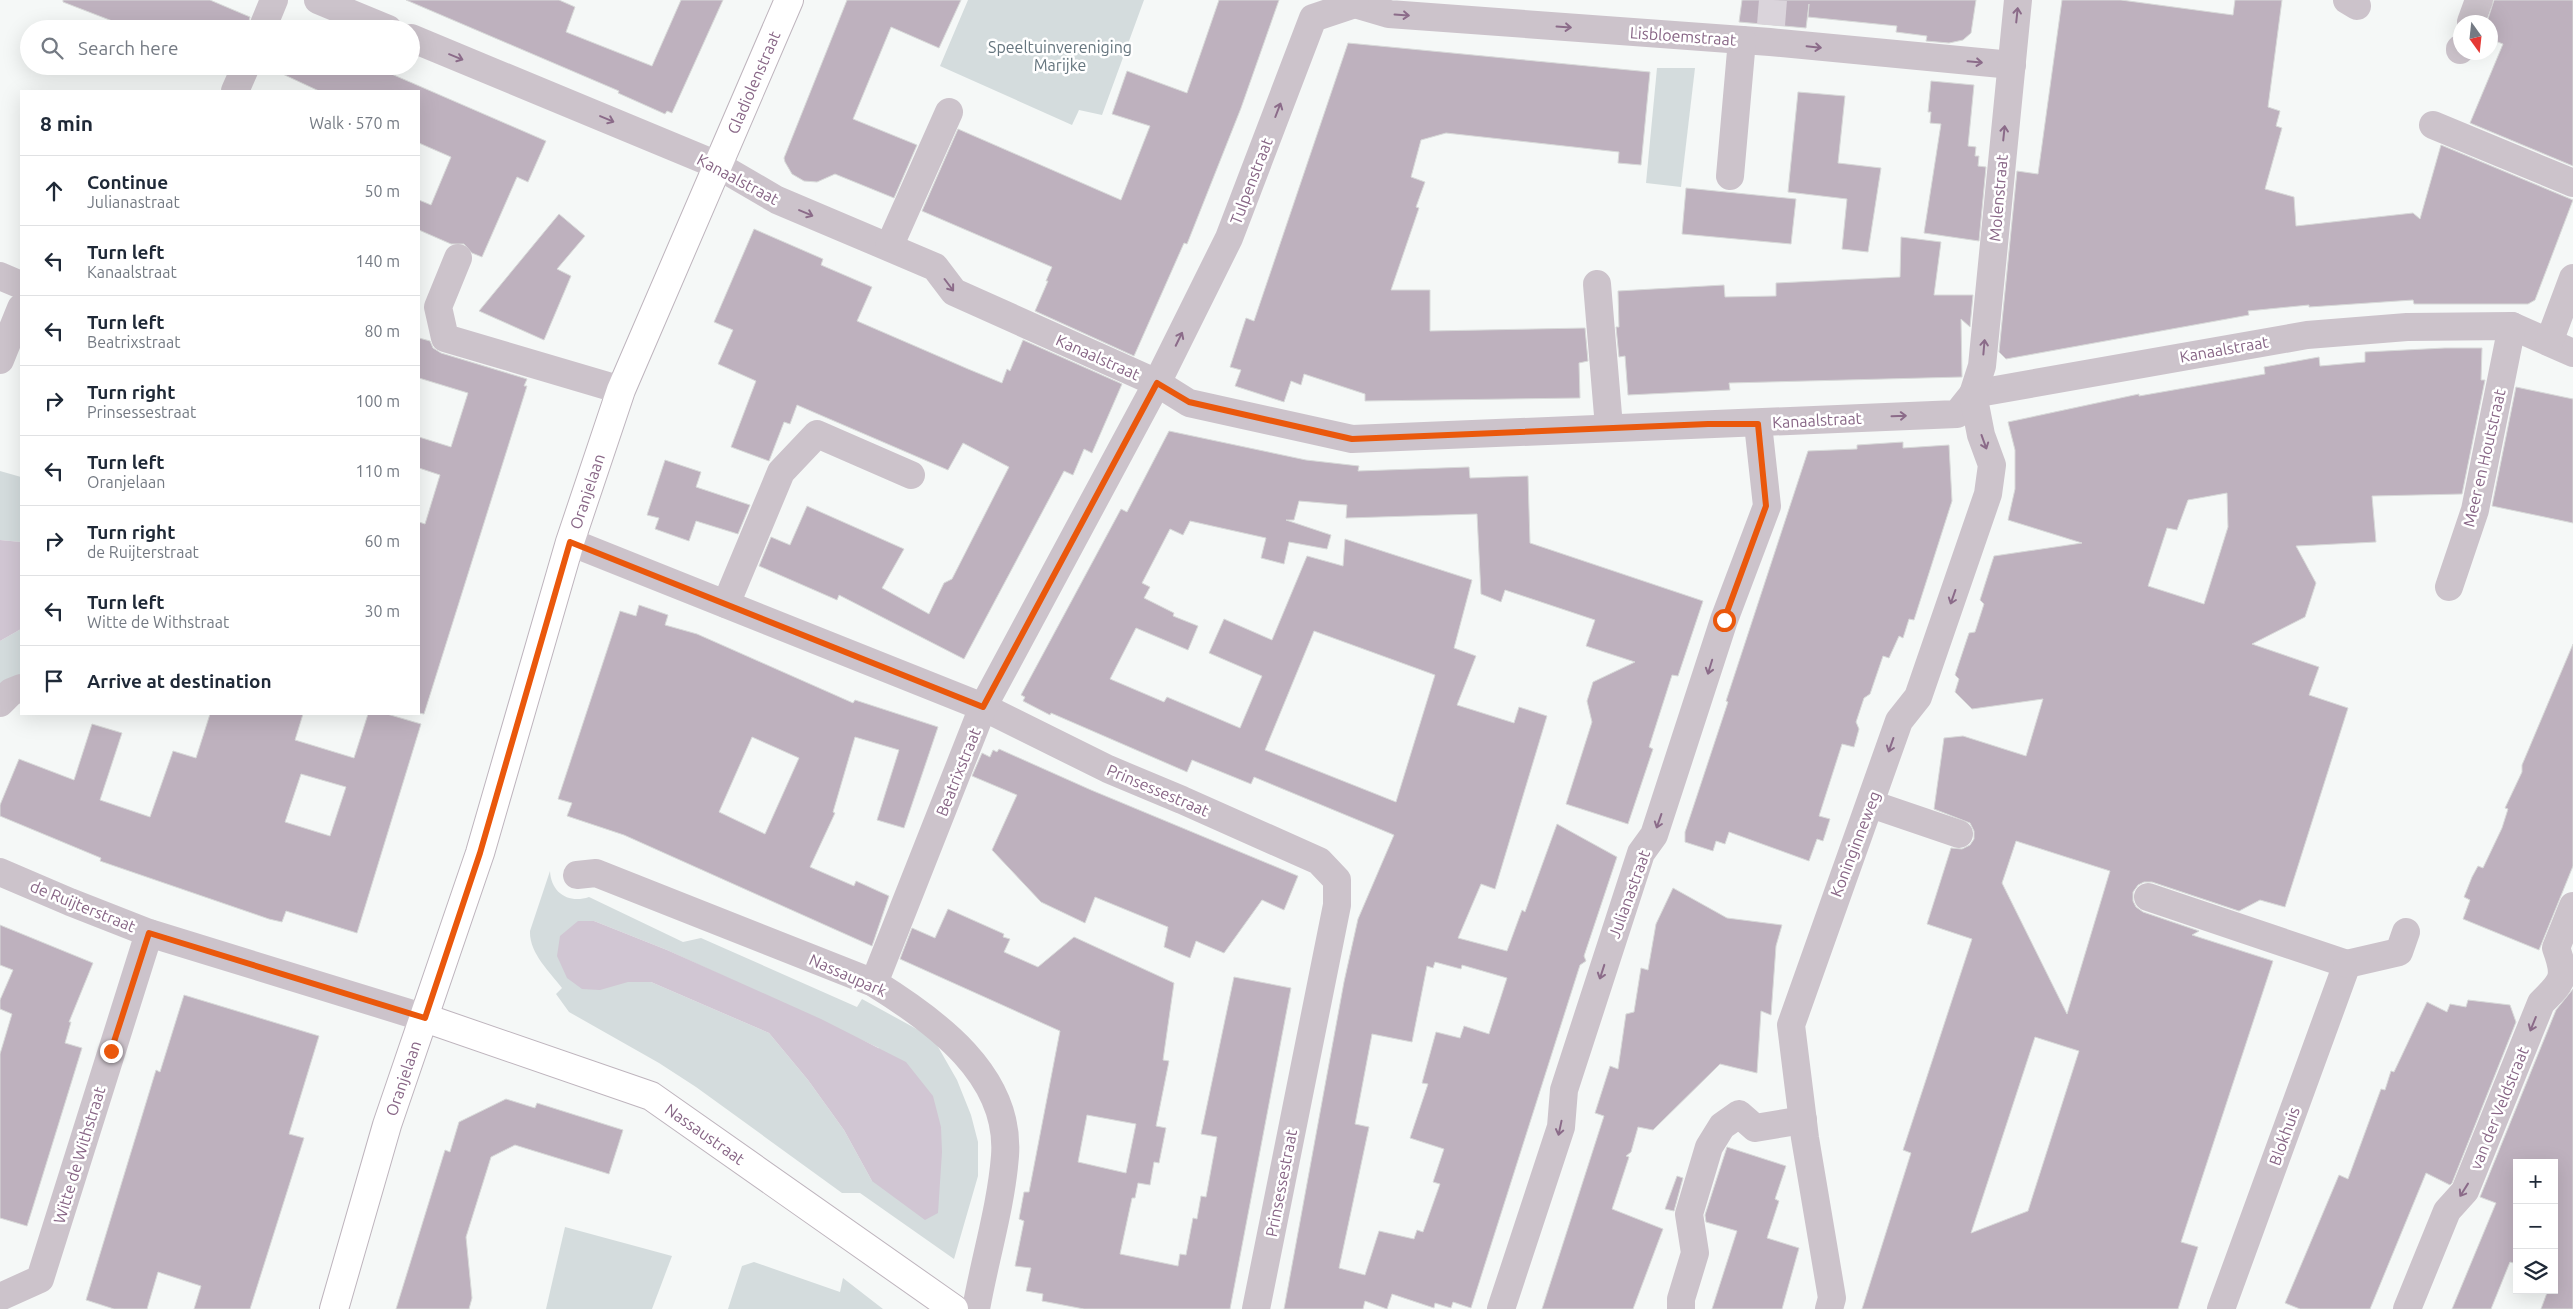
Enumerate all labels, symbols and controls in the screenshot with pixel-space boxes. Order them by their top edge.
one-way arrow [2012,7,2022,23]
one-way arrow [1394,11,1410,20]
north arrow [2453,15,2498,60]
search box [20,20,420,75]
one-way arrow [1556,23,1572,32]
street label: Lisbloemstraat [1629,23,1737,49]
street label: Gladiolenstraat [724,28,784,136]
icon: search [38,34,66,62]
text: Search here [78,37,178,59]
park label: Speeltuinvereniging Marijke [988,38,1132,74]
one-way arrow [1805,42,1821,51]
one-way arrow [448,53,463,62]
one-way arrow [1967,57,1983,66]
one-way arrow [1274,103,1283,118]
text: 8 min [40,111,93,135]
text: Walk · 570 m [309,114,400,132]
one-way arrow [599,115,614,124]
one-way arrow [1999,125,2009,141]
street label: Tulpenstraat [1226,135,1276,227]
street label: Kanaalstraat [694,150,782,208]
street label: Molenstraat [1985,153,2011,242]
text: Continue [87,171,168,193]
icon: ahead [40,177,68,205]
text: 50 m [364,182,400,200]
text: Julianastraat [87,193,180,211]
one-way arrow [798,208,813,218]
text: Turn left [87,241,165,263]
icon: left [40,247,68,275]
text: 140 m [355,252,400,270]
text: Kanaalstraat [87,263,177,281]
one-way arrow [943,278,954,291]
text: Turn left [87,311,165,333]
icon: left [40,317,68,345]
text: 80 m [364,322,400,340]
street label: Kanaalstraat [1053,331,1143,384]
one-way arrow [1175,332,1184,347]
street label: Kanaalstraat [2178,332,2270,366]
text: Beatrixstraat [87,333,181,351]
one-way arrow [1979,339,1989,355]
text: Turn right [87,381,175,403]
icon: right [40,387,68,415]
street label: Meer en Houtstraat [2459,387,2509,529]
text: 100 m [355,392,400,410]
text: Prinsessestraat [87,403,196,421]
street label: Kanaalstraat [1772,409,1863,431]
one-way arrow [1891,412,1907,421]
one-way arrow [1980,434,1989,449]
text: Turn left [87,451,165,473]
street label: Oranjelaan [566,451,608,532]
icon: left [40,457,68,485]
text: 110 m [355,462,400,480]
text: Oranjelaan [87,473,165,491]
text: Turn right [87,521,175,543]
icon: right [40,527,68,555]
text: 60 m [364,532,400,550]
text: de Ruijterstraat [87,543,199,561]
one-way arrow [1947,588,1957,604]
text: Turn left [87,591,165,613]
icon: left [40,597,68,625]
text: 30 m [364,602,400,620]
route start [1713,609,1736,632]
text: Witte de Withstraat [87,613,229,631]
one-way arrow [1705,658,1715,674]
icon: arrive [40,667,68,695]
text: Arrive at destination [87,670,272,692]
street label: Beatrixstraat [932,725,984,819]
one-way arrow [1886,737,1895,752]
street label: Prinsessestraat [1104,760,1212,820]
street label: Koninginneweg [1827,789,1883,899]
one-way arrow [1654,813,1663,828]
street label: Julianastraat [1605,847,1654,941]
street label: de Ruijterstraat [28,877,139,936]
street label: Nassaupark [807,950,889,1000]
one-way arrow [1597,964,1606,979]
one-way arrow [2527,1016,2537,1031]
street label: Oranjelaan [382,1038,424,1118]
route end [100,1040,123,1063]
street label: van der Veldstraat [2466,1043,2532,1172]
street label: Witte de Withstraat [50,1084,109,1226]
street label: Nassaustraat [662,1100,749,1168]
street label: Blokhuis [2265,1104,2303,1168]
one-way arrow [1555,1120,1564,1136]
street label: Prinsessestraat [1262,1127,1300,1238]
map controls [2513,1159,2558,1294]
button: + [2513,1159,2558,1204]
one-way arrow [2459,1183,2469,1197]
button: − [2513,1204,2558,1249]
button: layers [2513,1249,2558,1294]

